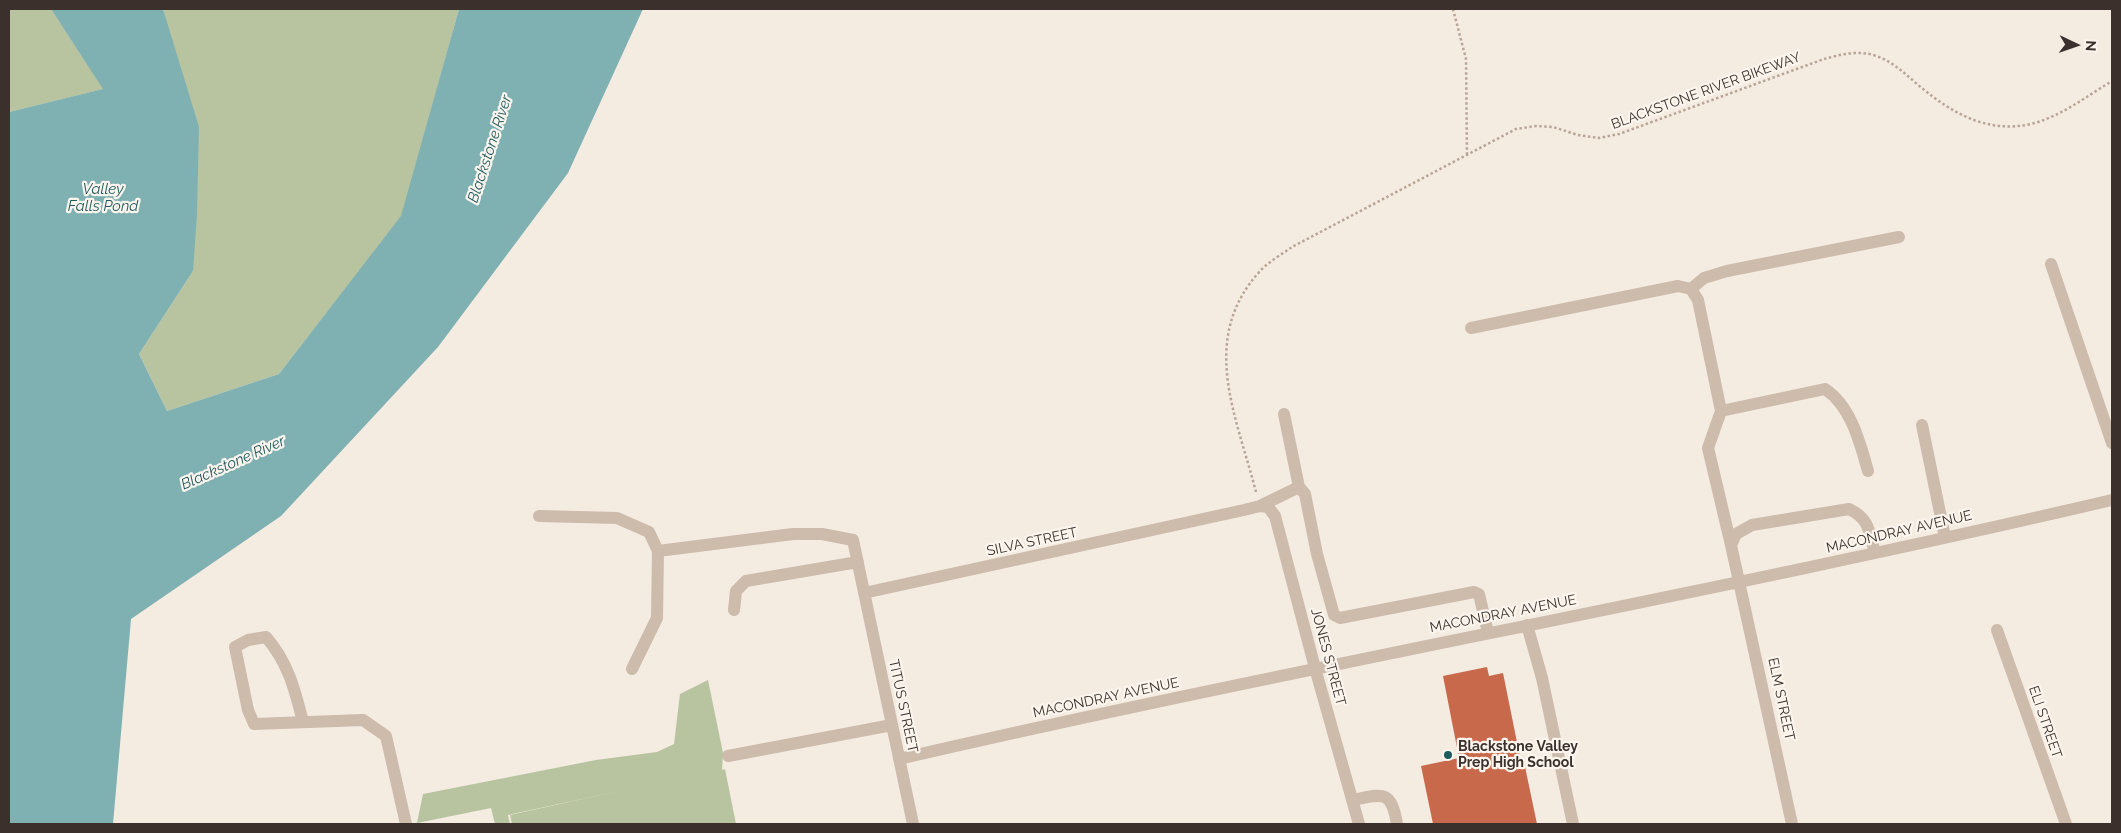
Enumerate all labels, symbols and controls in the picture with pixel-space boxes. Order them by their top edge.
north arrow [2051,20,2101,70]
text: N [2083,40,2099,52]
street label: BLACKSTONE RIVER BIKEWAY [1609,49,1803,133]
water label: Blackstone River [464,93,516,205]
water label: Valley Falls Pond [68,180,138,215]
water label: Blackstone River [178,432,288,494]
street label: MACONDRAY AVENUE [1825,507,1973,557]
street label: SILVA STREET [985,524,1079,560]
street label: MACONDRAY AVENUE [1428,592,1578,636]
street label: JONES STREET [1307,606,1349,708]
street label: ELM STREET [1764,656,1798,742]
street label: TITUS STREET [885,658,921,754]
street label: MACONDRAY AVENUE [1031,674,1181,722]
street label: ELI STREET [2025,684,2065,760]
place label: Blackstone Valley Prep High School [1458,739,1578,772]
marker: Blackstone Valley Prep High School [1442,749,1454,761]

